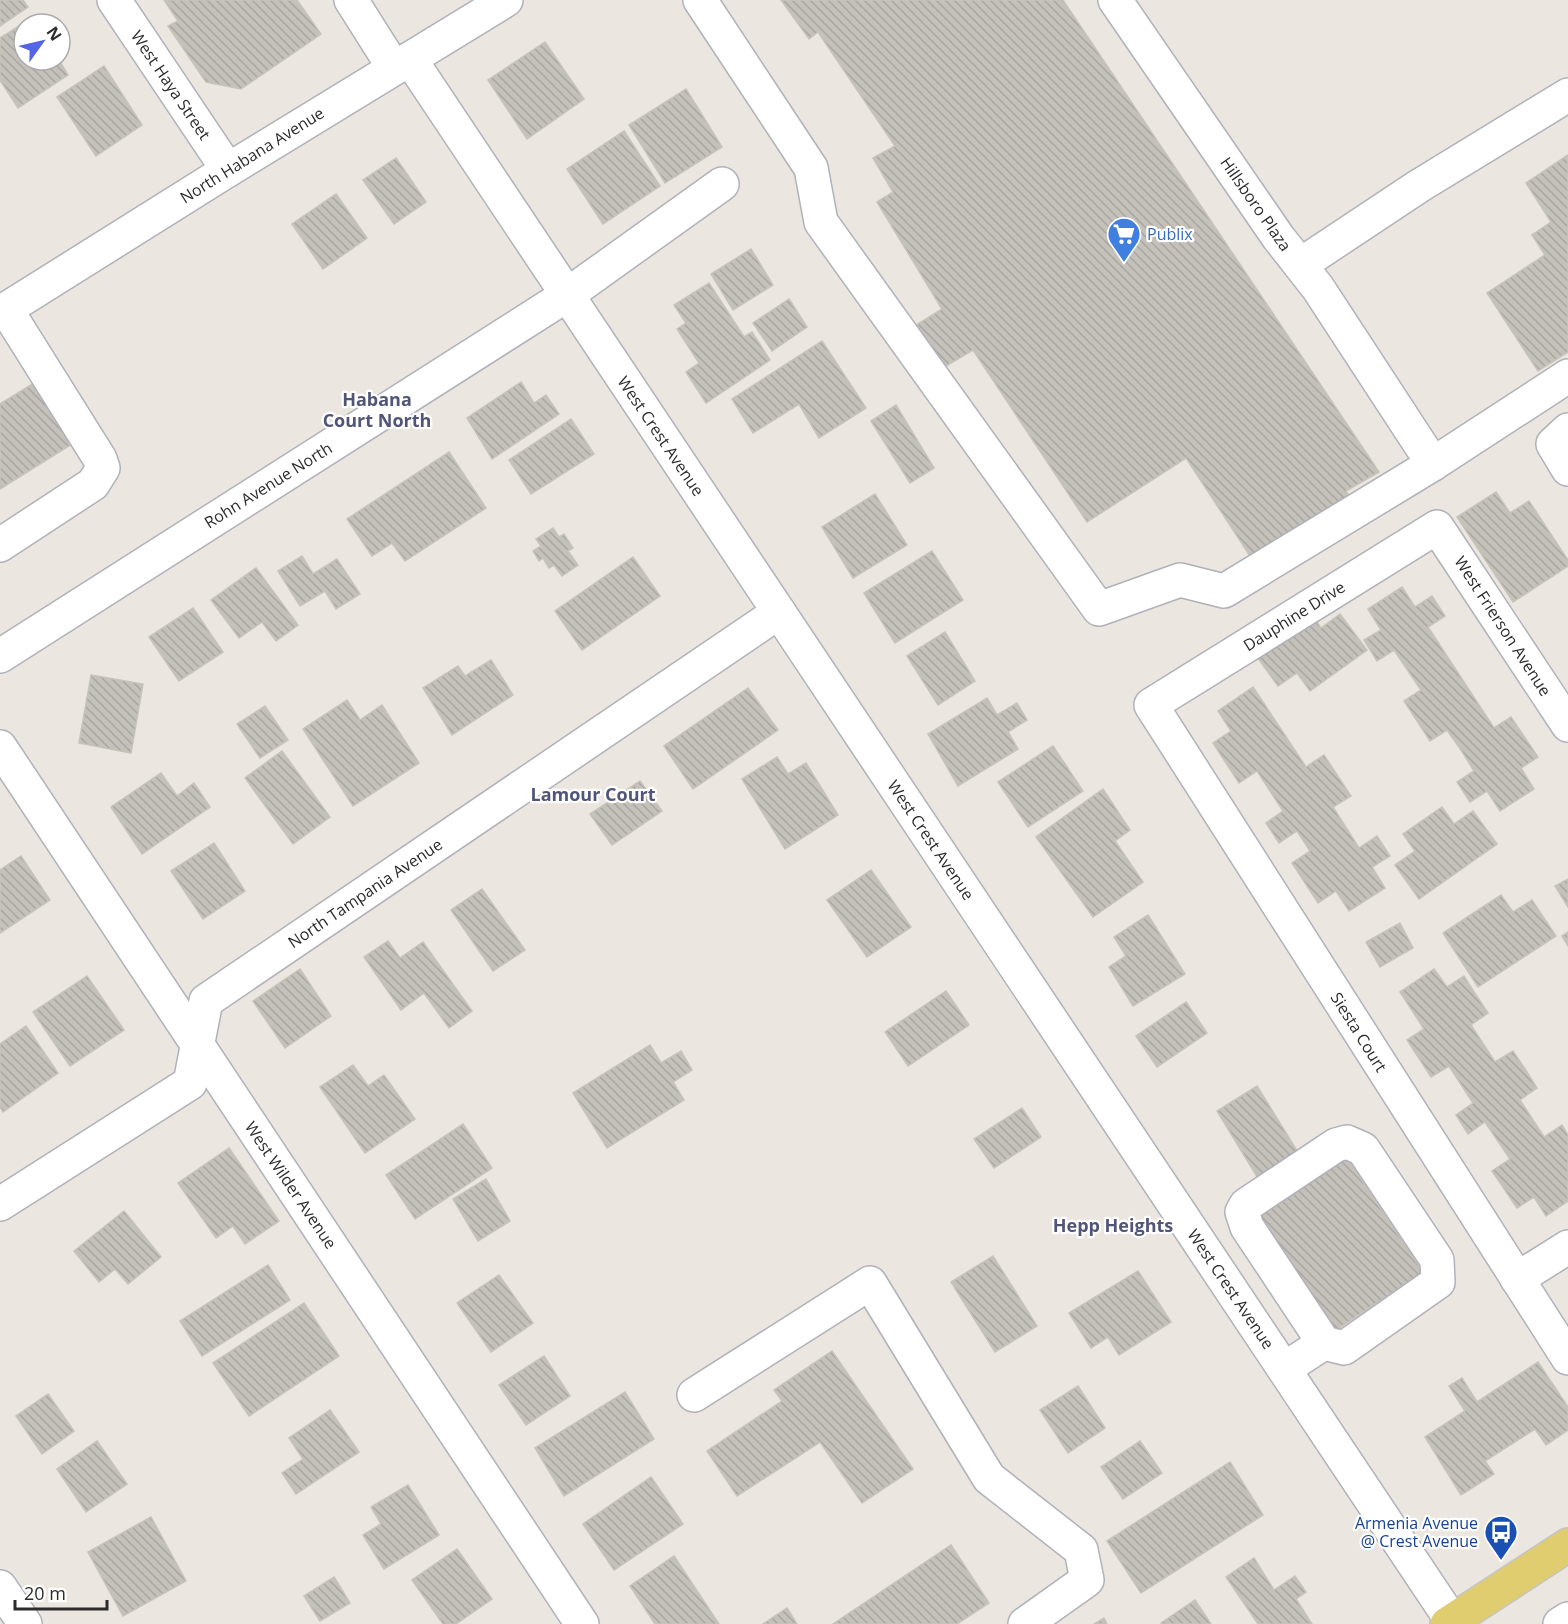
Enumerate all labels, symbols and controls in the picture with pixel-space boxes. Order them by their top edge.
north arrow [12,12,72,72]
text: N [42,22,67,45]
street label: West Haya Street [126,26,216,144]
street label: North Habana Avenue [176,102,328,208]
street label: Hillsboro Plaza [1215,153,1297,255]
supermarket icon: Publix [1106,216,1142,263]
place label: Publix [1147,223,1193,245]
street label: West Crest Avenue [613,372,709,500]
district label: Habana Court North [323,387,431,432]
street label: Rohn Avenue North [200,437,336,533]
street label: West Frierson Avenue [1450,552,1556,700]
street label: Dauphine Drive [1239,576,1349,656]
street label: West Crest Avenue [883,776,979,904]
district label: Lamour Court [531,782,656,806]
street label: North Tampania Avenue [284,833,446,953]
street label: Siesta Court [1326,988,1392,1076]
street label: West Wilder Avenue [240,1117,342,1253]
district label: Hepp Heights [1053,1213,1173,1237]
street label: West Crest Avenue [1183,1225,1279,1353]
place label: Armenia Avenue @ Crest Avenue [1355,1512,1478,1552]
bus stop icon: Armenia Avenue @ Crest Avenue [1483,1514,1519,1561]
scale bar [15,1573,106,1611]
text: 20 m [24,1581,66,1605]

